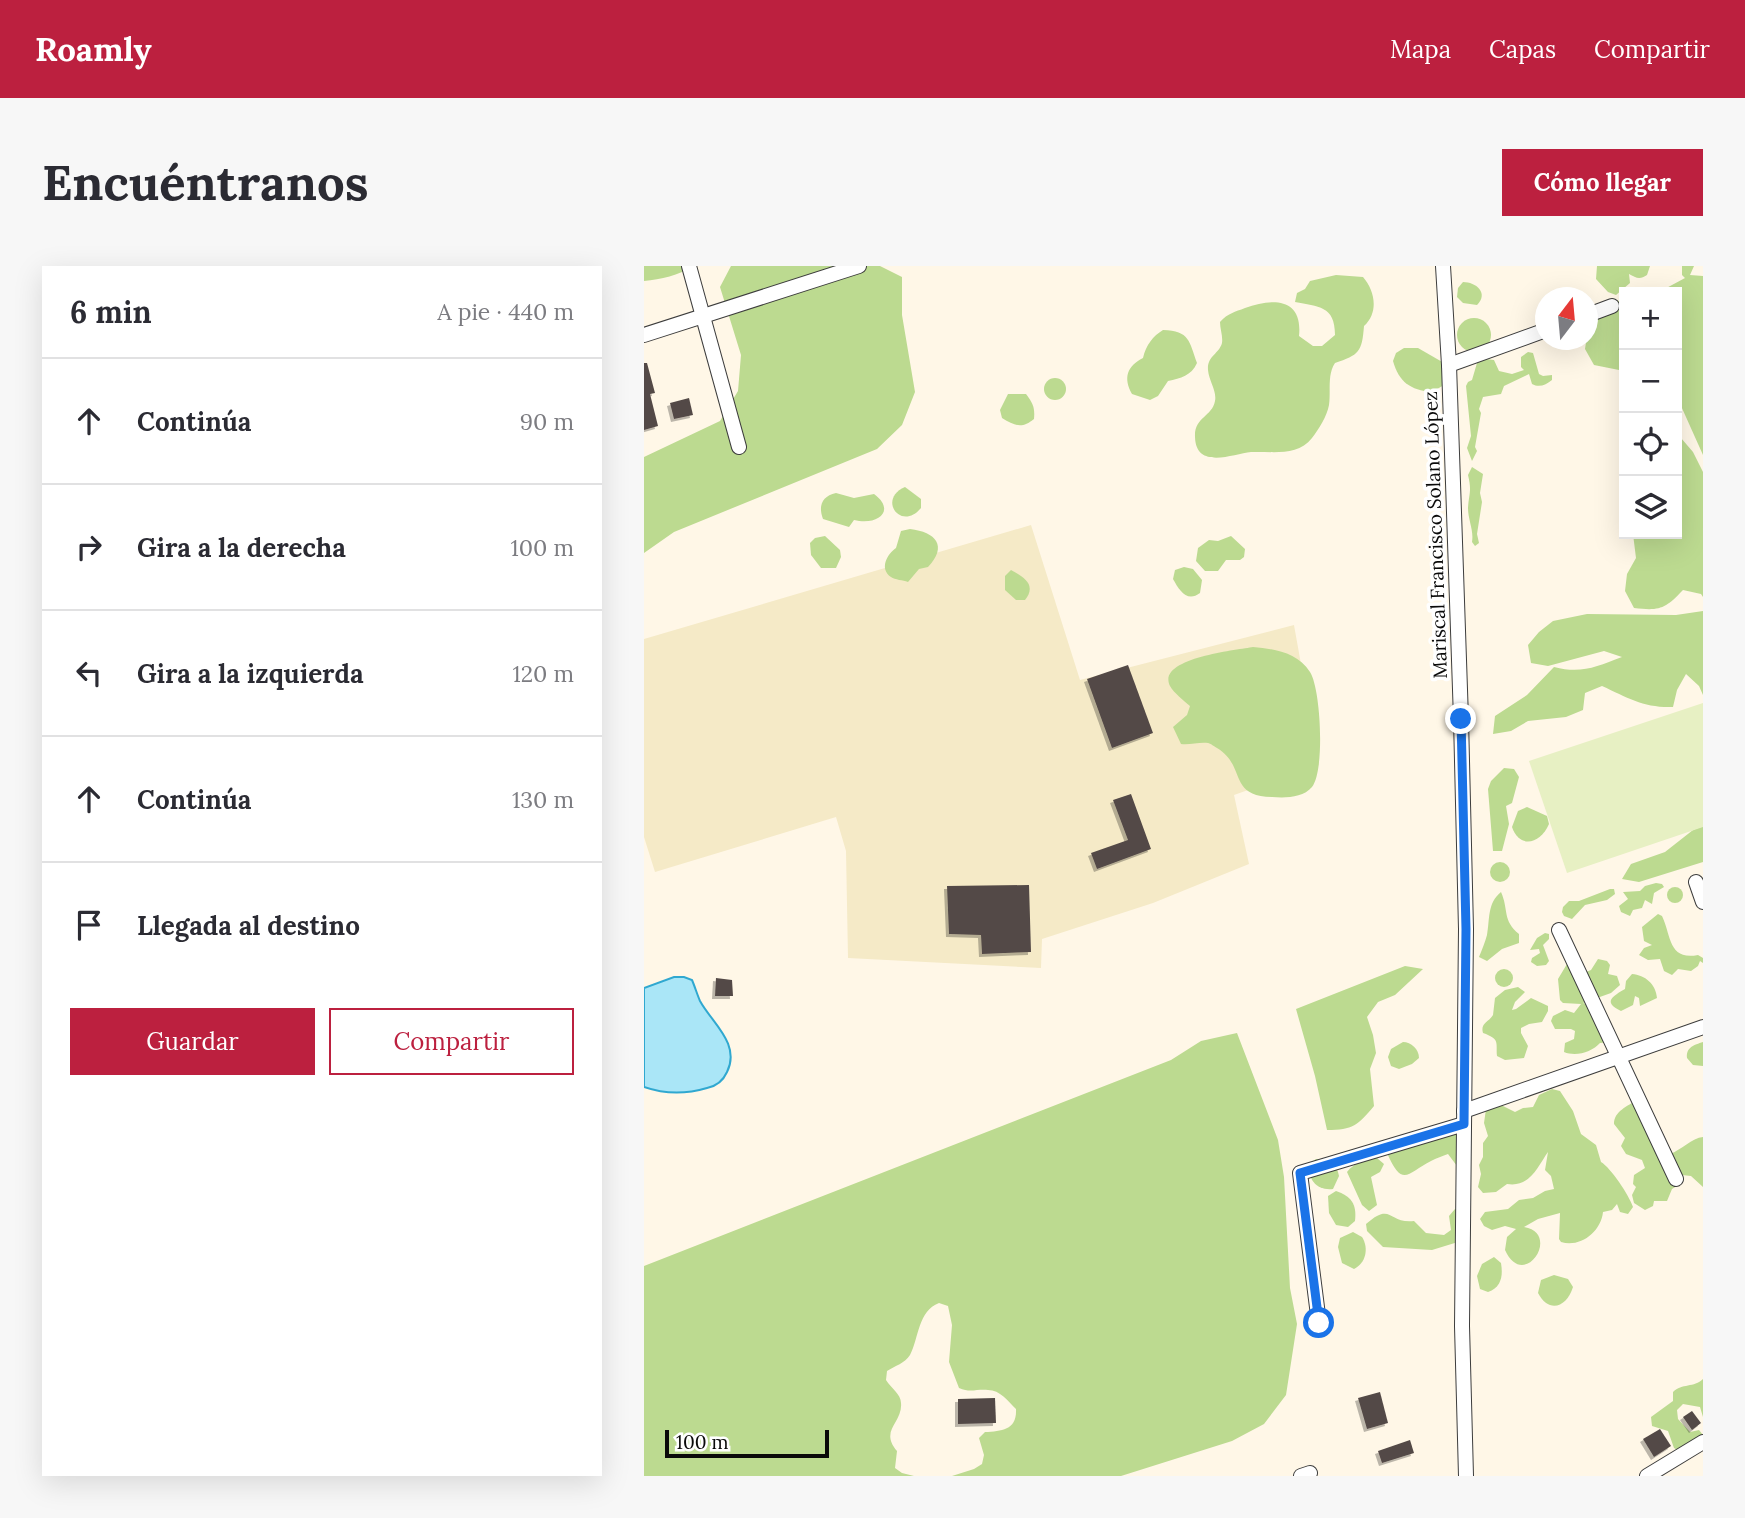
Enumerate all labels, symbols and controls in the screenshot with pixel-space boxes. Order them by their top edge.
text: Roamly [35,28,152,70]
text: Mapa [1390,34,1451,65]
text: Capas [1489,34,1556,65]
text: Compartir [1594,34,1710,65]
button: Cómo llegar [1502,149,1703,216]
text: Encuéntranos [42,151,369,213]
north arrow [1535,287,1598,350]
map controls [1619,287,1682,539]
button: + [1619,287,1682,350]
text: 6 min [70,293,152,331]
text: A pie · 440 m [437,297,574,326]
button: − [1619,350,1682,413]
street label: Mariscal Francisco Solano López [1418,391,1452,679]
icon: ahead [70,402,108,440]
text: Continúa [137,405,251,438]
text: 90 m [520,407,574,436]
button: locate [1619,413,1682,476]
button: layers [1619,476,1682,539]
icon: right [70,528,108,566]
text: Gira a la derecha [137,531,346,564]
text: 100 m [510,533,574,562]
icon: left [70,654,108,692]
text: Gira a la izquierda [137,657,364,690]
text: 120 m [512,659,574,688]
route end [1445,703,1476,734]
icon: ahead [70,780,108,818]
text: Continúa [137,783,251,816]
text: 130 m [512,785,574,814]
icon: arrive [70,906,108,944]
text: Llegada al destino [137,909,360,942]
button: Guardar [70,1008,315,1075]
button: Compartir [329,1008,574,1075]
route start [1303,1307,1334,1338]
scale bar [665,1427,830,1459]
text: 100 m [676,1430,729,1454]

